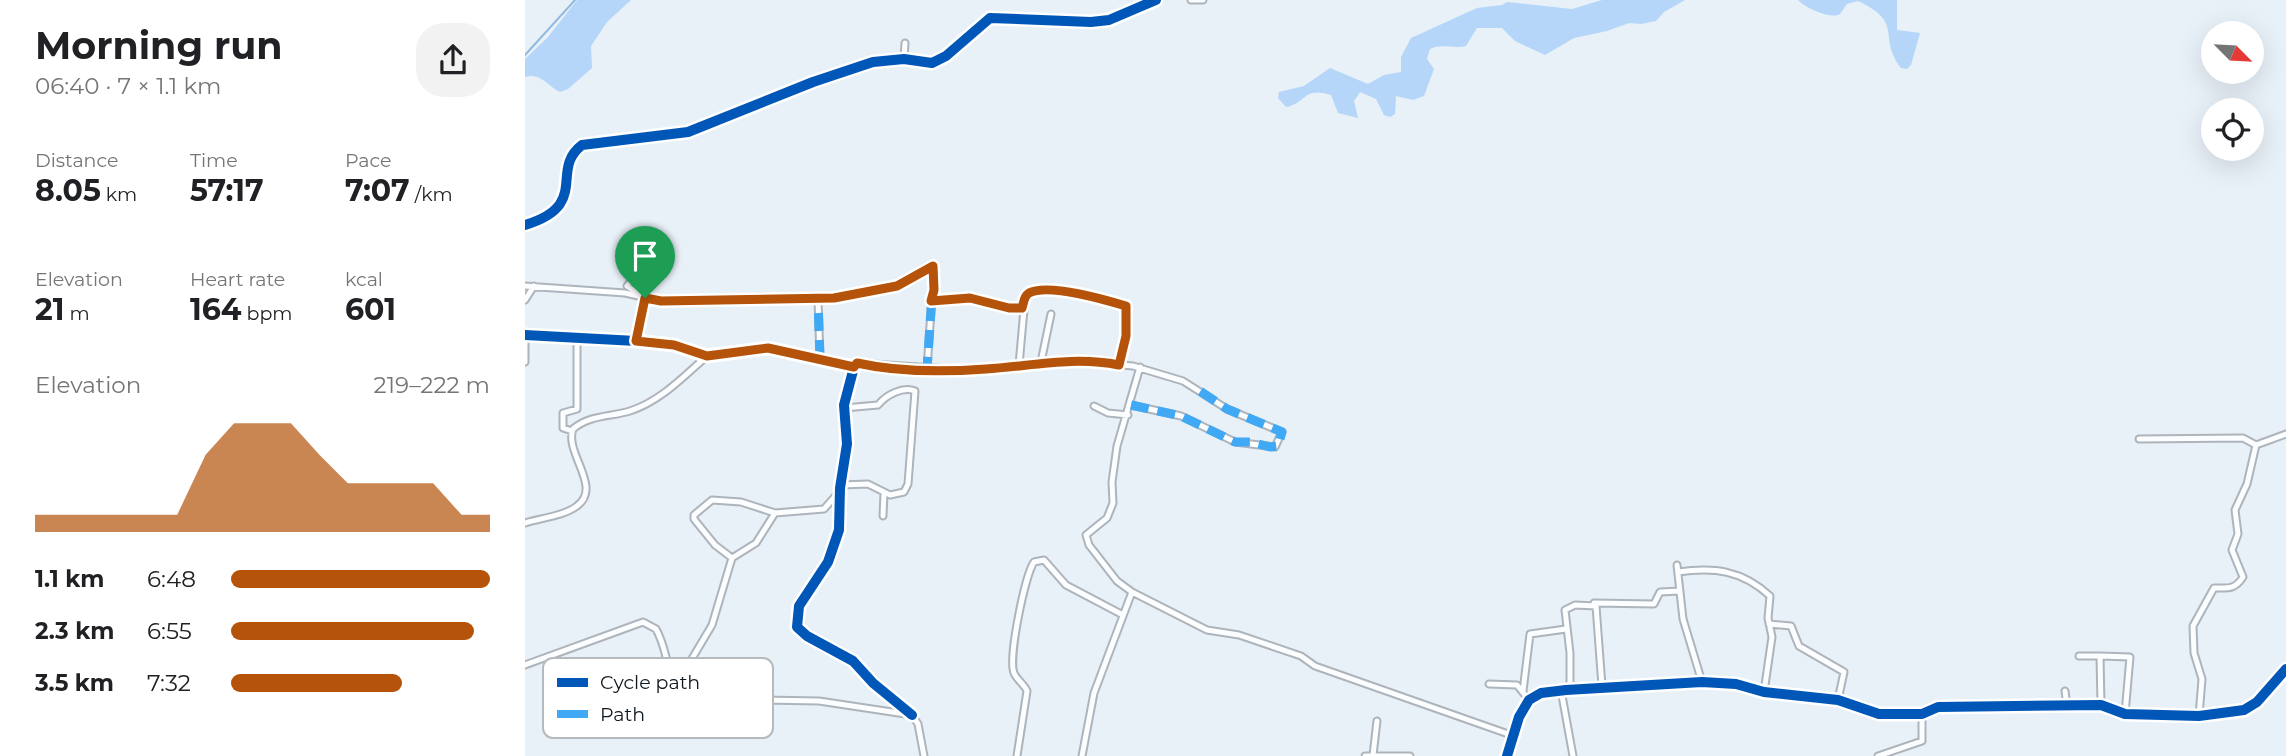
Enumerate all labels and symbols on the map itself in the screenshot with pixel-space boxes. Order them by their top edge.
north arrow [2201,21,2265,84]
pin [615,226,675,298]
legend [543,658,773,738]
text: Cycle path [600,671,700,694]
text: Path [600,703,645,726]

